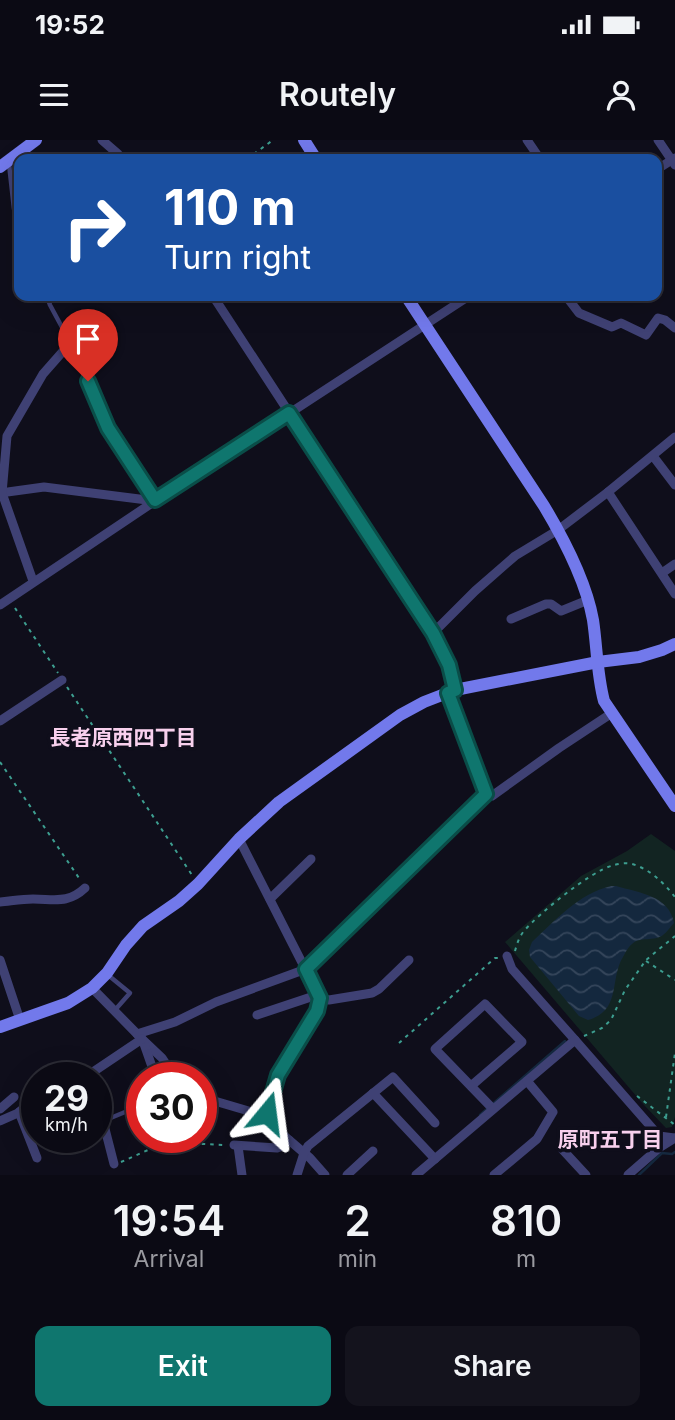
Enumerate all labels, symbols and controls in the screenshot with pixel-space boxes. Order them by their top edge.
text: 19:52 [35,9,105,40]
text: Routely [279,75,396,114]
icon: menu [35,76,73,114]
icon: person [602,76,640,114]
text: 110 m [164,178,296,237]
icon: right [49,182,140,273]
text: Turn right [164,238,311,277]
pin [58,309,118,381]
icon: arrive [69,320,107,358]
district label: 長者原西四丁目 [50,725,197,750]
speed limit sign: 30 [126,1062,217,1153]
position arrow [230,1076,304,1150]
text: 29 [44,1077,89,1119]
text: km/h [45,1114,88,1135]
district label: 原町五丁目 [558,1127,663,1152]
text: 19:54 [113,1195,225,1246]
text: 2 [344,1195,371,1246]
text: 810 [490,1195,562,1246]
text: Arrival [134,1245,204,1273]
text: min [338,1245,377,1273]
text: m [516,1245,536,1273]
button: Exit [35,1326,331,1406]
button: Share [345,1326,640,1406]

